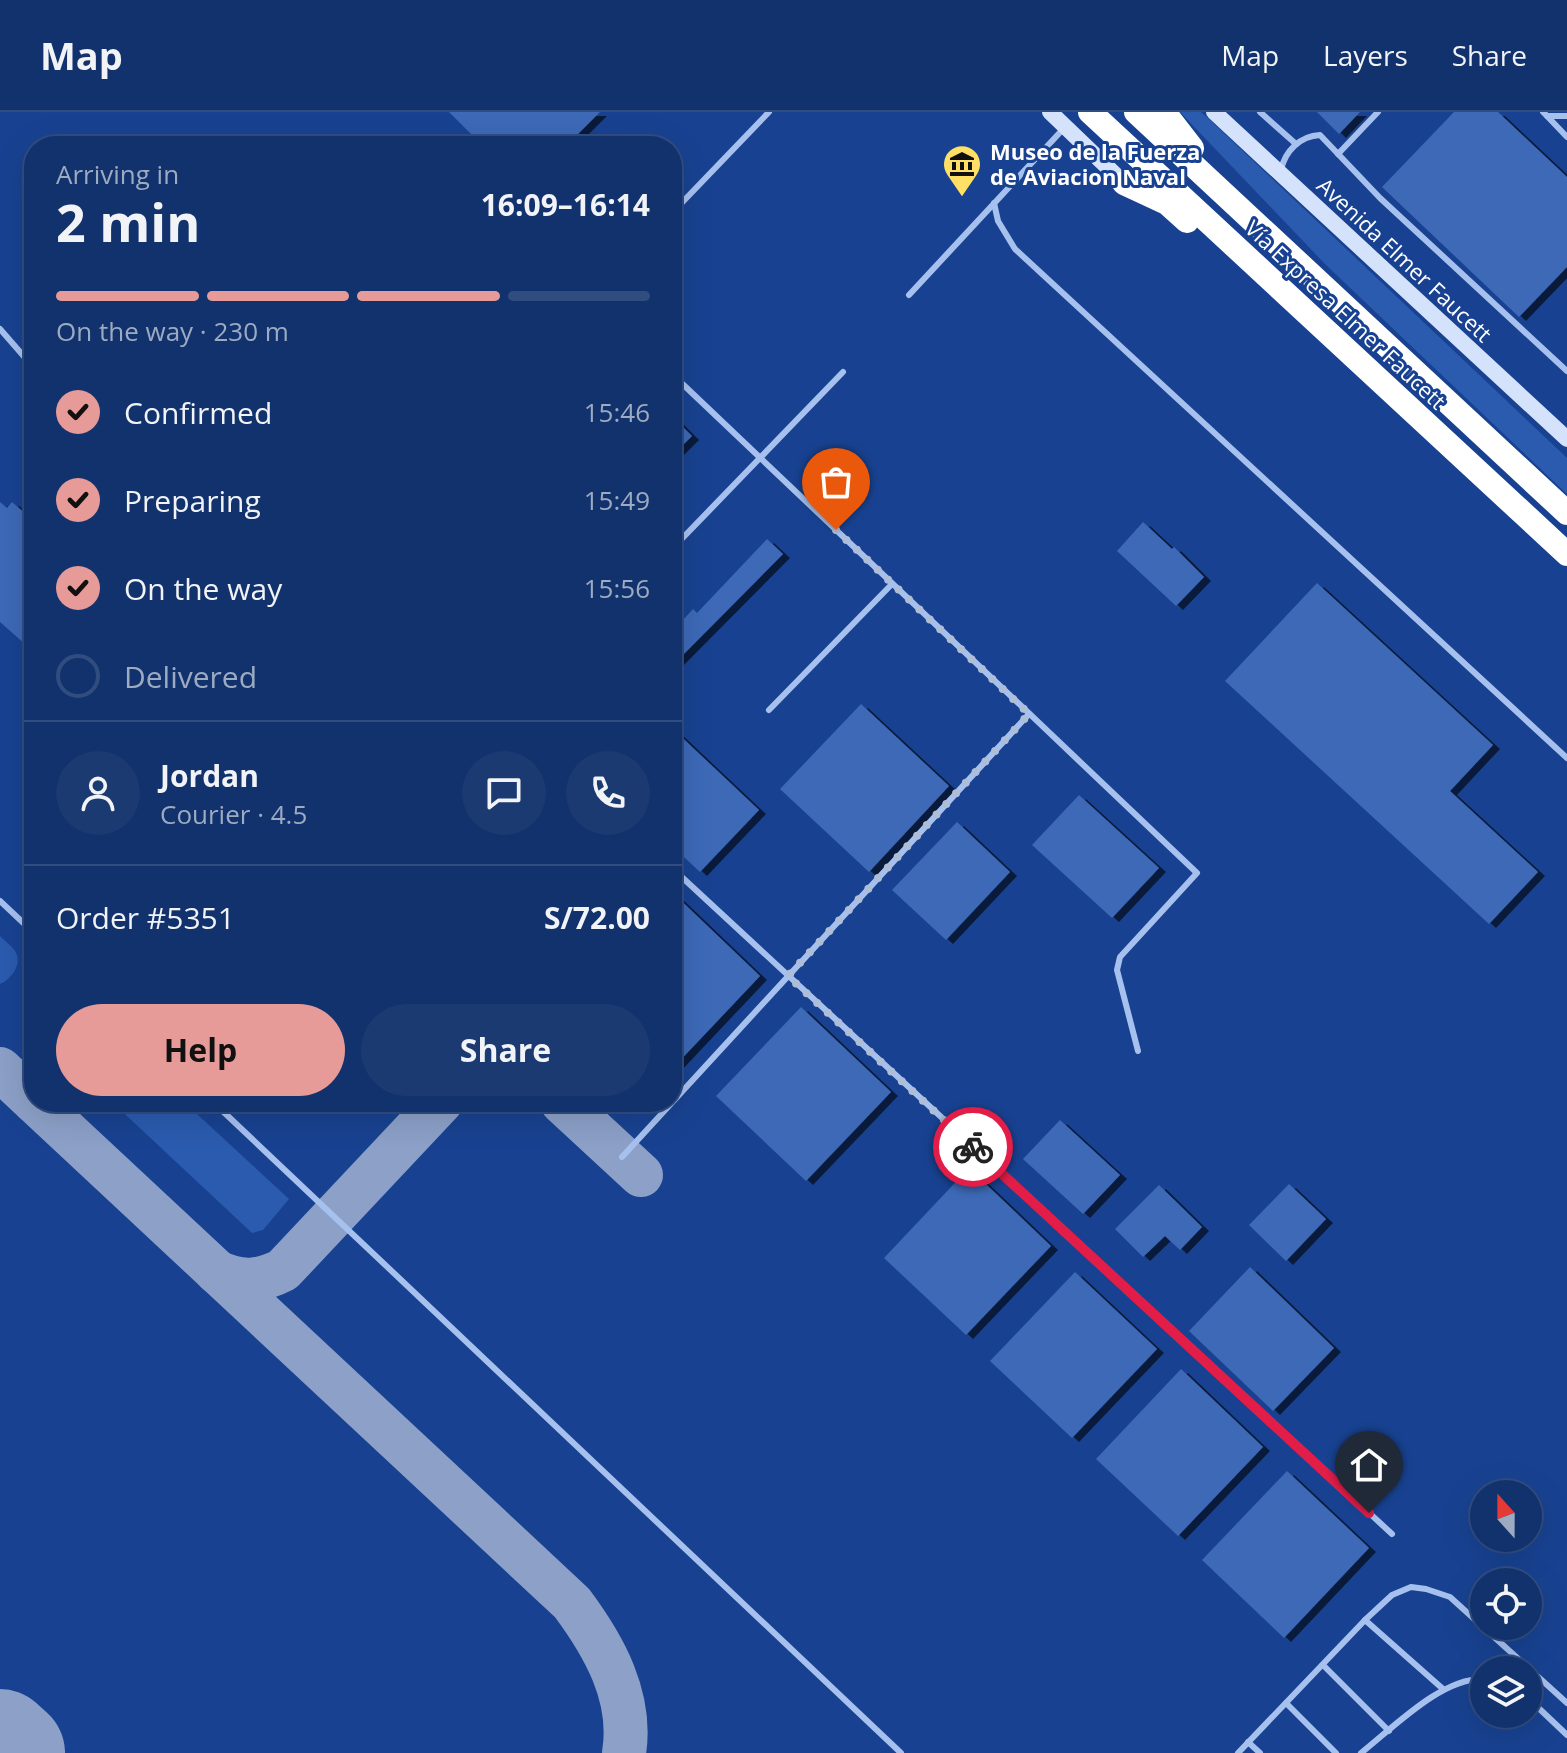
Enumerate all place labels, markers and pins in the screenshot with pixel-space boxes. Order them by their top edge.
place label: Museo de la Fuerza de Aviacion Naval [990,136,1200,191]
museum icon: Museo de la Fuerza de Aviacion Naval [941,143,983,198]
pin [802,448,870,530]
pin [1335,1431,1403,1513]

